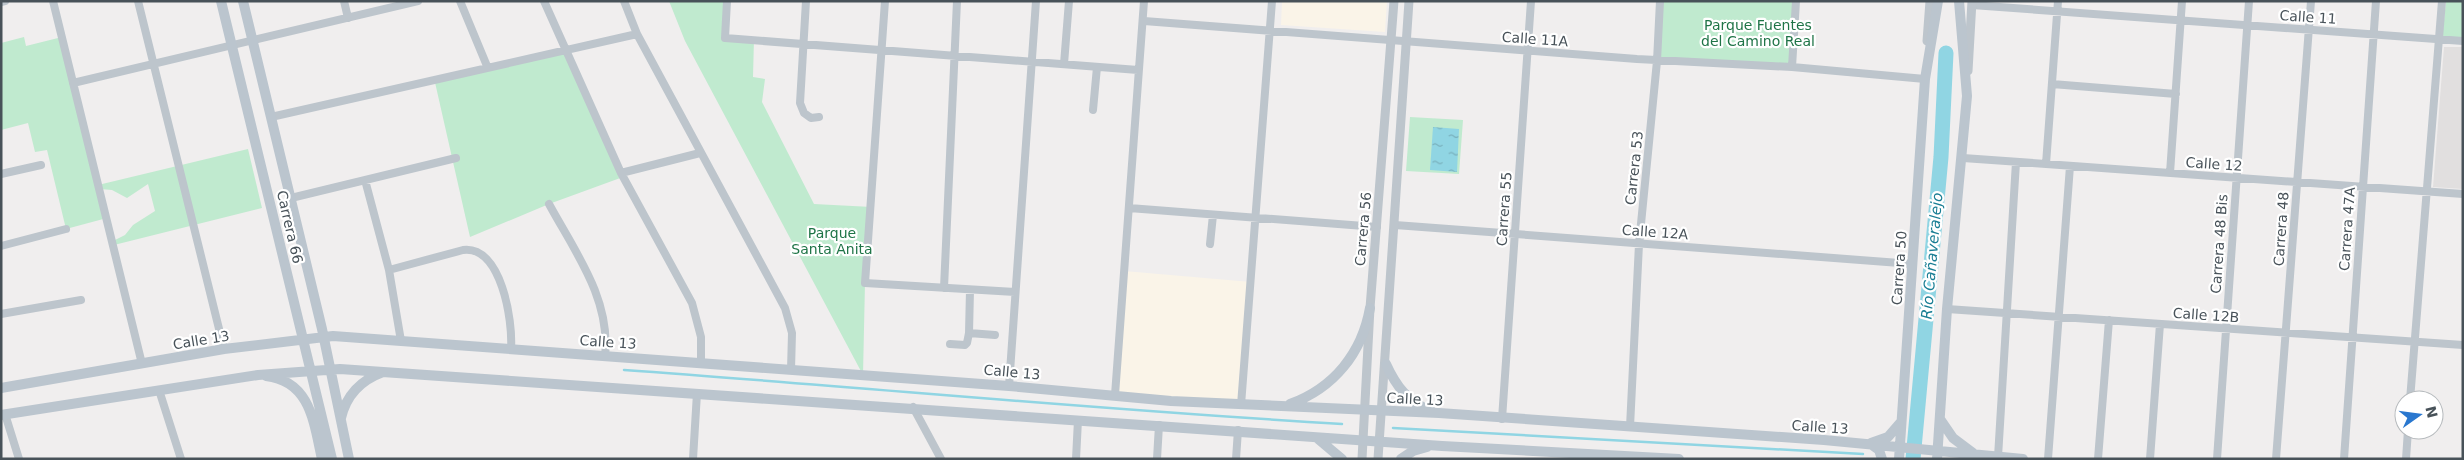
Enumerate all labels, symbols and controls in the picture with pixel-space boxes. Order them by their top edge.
street label: Calle 11 [2279,7,2337,27]
park label: Parque Fuentes del Camino Real [1701,17,1815,49]
street label: Calle 11A [1501,29,1569,49]
street label: Carrera 53 [1622,130,1646,206]
street label: Calle 12 [2185,154,2243,174]
street label: Carrera 55 [1493,171,1515,247]
street label: Carrera 47A [2336,186,2358,272]
street label: Carrera 66 [274,189,306,265]
street label: Carrera 56 [1352,191,1374,267]
street label: Carrera 48 [2270,191,2292,267]
water label: Río Cañaveralejo [1917,192,1947,320]
street label: Carrera 48 Bis [2208,194,2230,294]
street label: Calle 12A [1621,222,1689,242]
park label: Parque Santa Anita [791,225,873,257]
street label: Carrera 50 [1888,230,1910,306]
street label: Calle 12B [2172,305,2240,325]
street label: Calle 13 [172,328,230,352]
street label: Calle 13 [579,332,637,352]
street label: Calle 13 [983,362,1041,382]
street label: Calle 13 [1386,390,1444,408]
north arrow [2394,390,2444,440]
text: N [2422,404,2441,419]
street label: Calle 13 [1791,417,1849,437]

